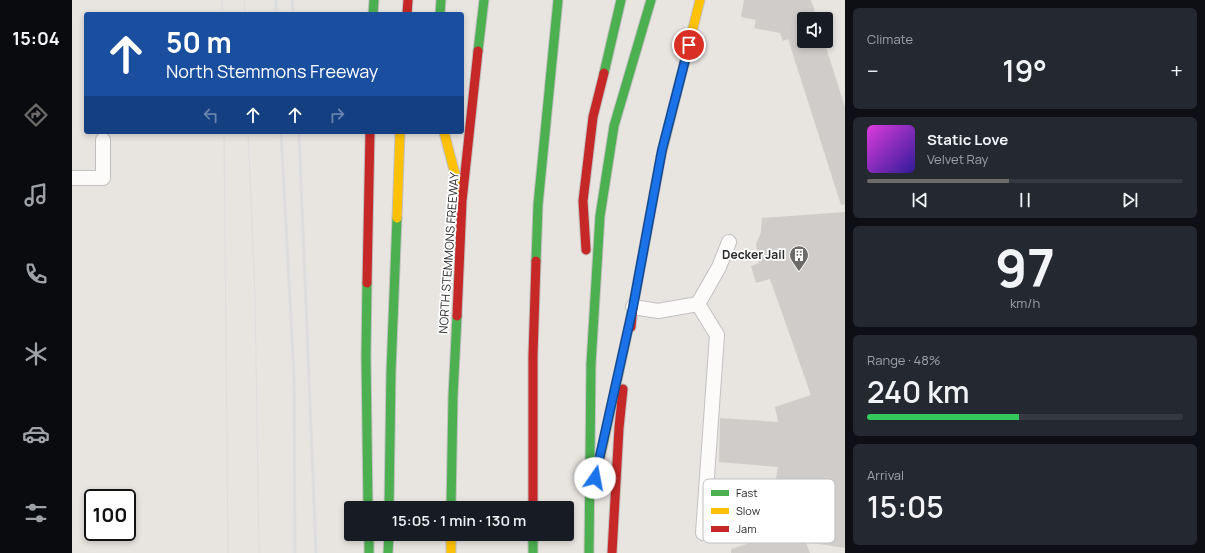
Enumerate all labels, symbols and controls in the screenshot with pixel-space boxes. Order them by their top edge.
map controls [797,12,833,48]
button: sound [797,12,833,48]
text: 50 m [166,23,232,61]
text: 15:04 [12,26,60,50]
icon: ahead [100,28,152,80]
pin [672,28,706,62]
text: Climate [867,30,913,48]
icon: arrive [678,34,700,56]
text: 19° [1002,50,1047,91]
text: − [867,56,879,86]
text: + [1170,56,1183,86]
text: North Stemmons Freeway [166,59,378,83]
icon: directions [22,101,50,129]
icon: left [200,104,222,126]
icon: ahead [242,104,264,126]
icon: ahead [284,104,306,126]
icon: right [326,104,348,126]
text: Static Love [927,129,1008,150]
text: Velvet Ray [927,150,988,168]
street label: NORTH STEMMONS FREEWAY [434,171,463,334]
icon: music [22,181,50,209]
icon: previous [909,189,931,211]
icon: pause [1014,189,1036,211]
icon: next [1119,189,1141,211]
text: 97 [995,232,1055,303]
building icon: Decker Jail [788,244,810,272]
place label: Decker Jail [722,246,785,263]
icon: phone [22,260,50,288]
text: km/h [1010,294,1040,312]
icon: climate [22,340,50,368]
text: Range · 48% [867,351,941,369]
text: 240 km [867,371,970,412]
icon: car [22,420,50,448]
position arrow [574,457,616,499]
text: Arrival [867,466,904,484]
legend [703,479,835,543]
text: Fast [736,485,758,500]
text: 15:05 [867,486,944,527]
speed limit sign: 100 [84,489,136,541]
icon: filters [22,499,50,527]
text: Slow [736,503,761,518]
text: 15:05 · 1 min · 130 m [392,510,526,531]
text: Jam [736,521,757,536]

